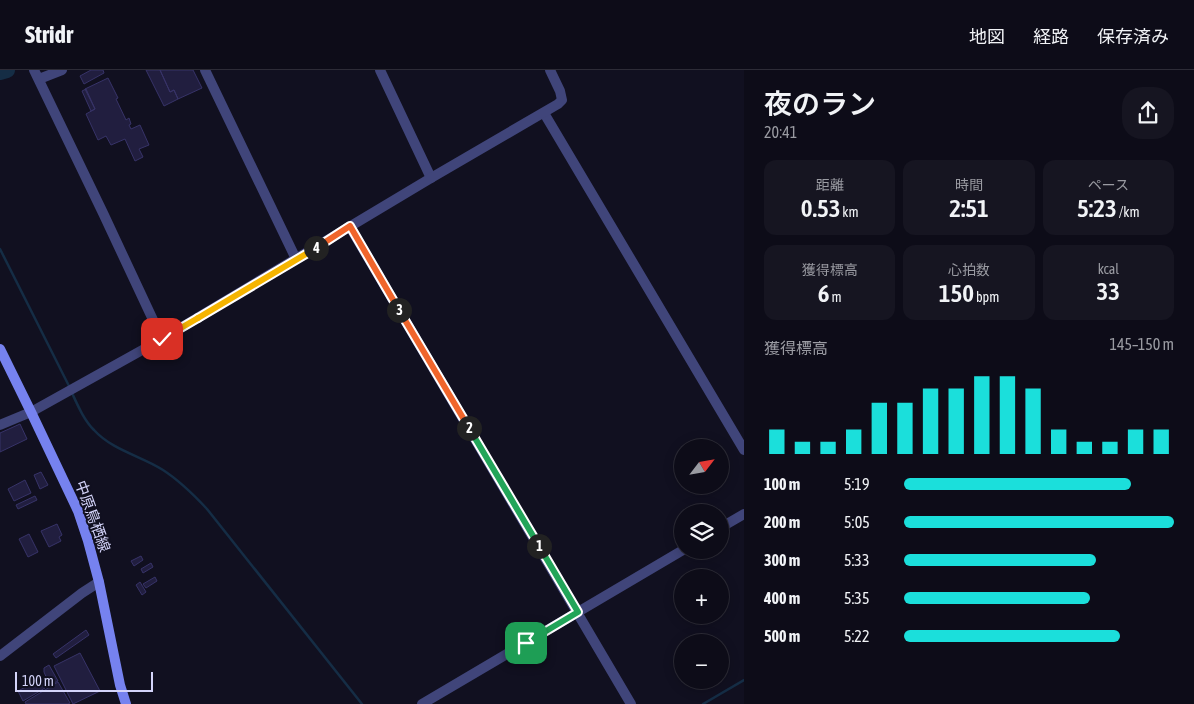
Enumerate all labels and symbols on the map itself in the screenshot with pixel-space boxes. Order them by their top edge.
pin: 4 [304,236,328,260]
pin: 3 [386,298,412,322]
pin [141,318,183,360]
pin: 2 [456,416,482,440]
north arrow [674,439,729,494]
street label: 中原鳥栖線 [72,478,114,554]
pin: 1 [526,534,552,558]
pin [505,622,547,664]
scale bar [15,669,152,692]

